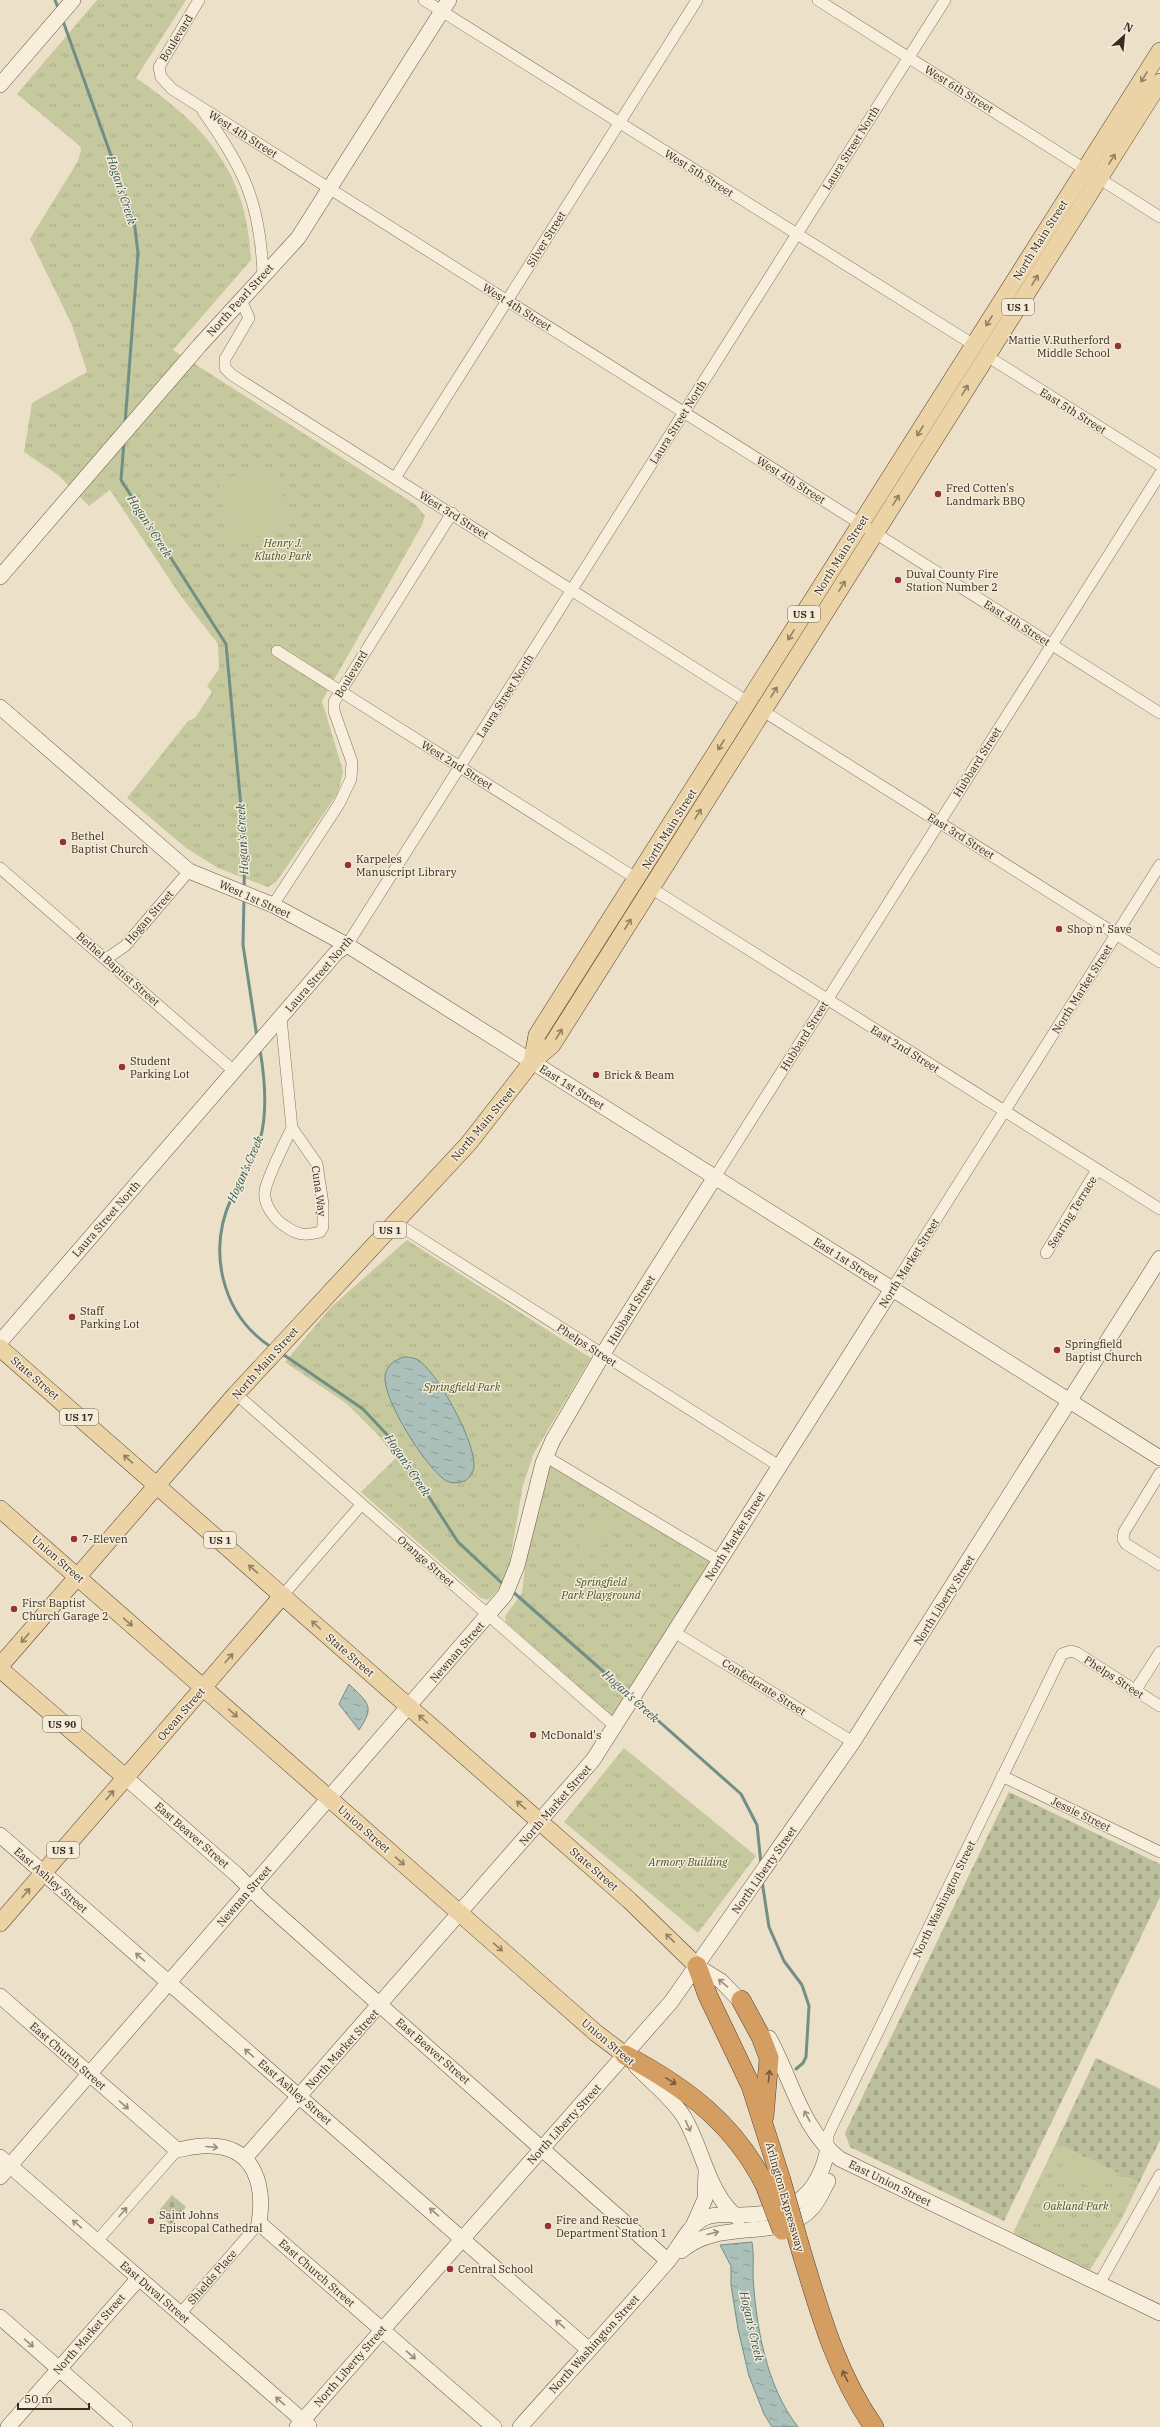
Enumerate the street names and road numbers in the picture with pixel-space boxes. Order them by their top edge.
street label: Boulevard [156,12,196,64]
street label: West 6th Street [922,62,996,116]
street label: Laura Street North [819,103,883,193]
street label: West 4th Street [206,107,280,161]
street label: West 5th Street [662,146,736,200]
street label: North Main Street [1010,197,1071,283]
street label: Silver Street [523,208,569,270]
street label: North Pearl Street [204,261,276,339]
street label: West 4th Street [480,280,554,334]
road number: US 1 [1002,299,1034,315]
street label: Laura Street North [646,377,710,467]
street label: East 5th Street [1037,385,1109,437]
street label: West 4th Street [754,453,828,507]
street label: West 3rd Street [417,488,491,542]
street label: North Main Street [811,512,872,598]
street label: East 4th Street [981,597,1053,649]
road number: US 1 [788,606,820,622]
street label: Boulevard [331,647,371,700]
street label: Laura Street North [473,651,537,741]
street label: Hubbard Street [950,724,1004,800]
street label: West 2nd Street [419,737,495,793]
street label: North Main Street [639,786,700,872]
street label: East 3rd Street [925,810,997,862]
street label: West 1st Street [217,877,293,921]
street label: Hogan Street [122,887,176,947]
street label: Bethel Baptist Street [73,929,163,1009]
street label: Laura Street North [282,933,356,1015]
street label: North Market Street [1049,942,1115,1036]
street label: Hubbard Street [777,998,831,1074]
street label: East 2nd Street [868,1022,942,1076]
street label: East 1st Street [537,1061,607,1113]
street label: North Main Street [448,1084,518,1164]
street label: Cuna Way [308,1165,330,1217]
street label: Searing Terrace [1044,1173,1100,1251]
street label: Laura Street North [69,1178,143,1260]
street label: North Market Street [876,1216,942,1310]
road number: US 1 [374,1222,406,1238]
street label: East 1st Street [811,1234,881,1286]
street label: Hubbard Street [604,1272,658,1348]
street label: Phelps Street [554,1320,620,1370]
street label: North Main Street [229,1324,301,1402]
street label: State Street [8,1353,62,1403]
road number: US 17 [60,1409,98,1425]
street label: North Market Street [702,1489,768,1583]
street label: Union Street [29,1532,87,1586]
road number: US 1 [204,1532,236,1548]
street label: Orange Street [395,1532,457,1590]
street label: North Liberty Street [911,1552,977,1648]
street label: Newnan Street [427,1618,487,1685]
street label: State Street [323,1630,377,1680]
street label: Phelps Street [1081,1652,1147,1702]
street label: Confederate Street [719,1655,809,1719]
street label: Ocean Street [154,1684,208,1743]
road number: US 90 [43,1716,81,1732]
street label: North Market Street [516,1761,594,1848]
street label: Jessie Street [1049,1794,1113,1834]
street label: East Beaver Street [152,1799,232,1871]
street label: Union Street [335,1802,393,1856]
street label: North Liberty Street [729,1823,800,1917]
street label: North Washington Street [910,1838,978,1960]
road number: US 1 [47,1842,79,1858]
street label: East Ashley Street [11,1844,91,1916]
street label: State Street [567,1844,621,1894]
street label: Newnan Street [214,1862,274,1929]
street label: North Market Street [302,2006,382,2092]
street label: East Beaver Street [393,2015,473,2087]
street label: Union Street [579,2016,638,2068]
street label: East Church Street [27,2019,109,2093]
street label: East Ashley Street [255,2056,335,2128]
street label: North Liberty Street [524,2081,604,2167]
street label: Arlington Expressway [763,2141,807,2254]
street label: East Union Street [846,2157,934,2209]
street label: East Church Street [276,2236,358,2310]
street label: Shields Place [184,2247,240,2307]
street label: East Duval Street [117,2258,193,2326]
street label: North Market Street [50,2290,128,2377]
street label: North Washington Street [546,2292,642,2396]
street label: North Liberty Street [311,2322,389,2410]

